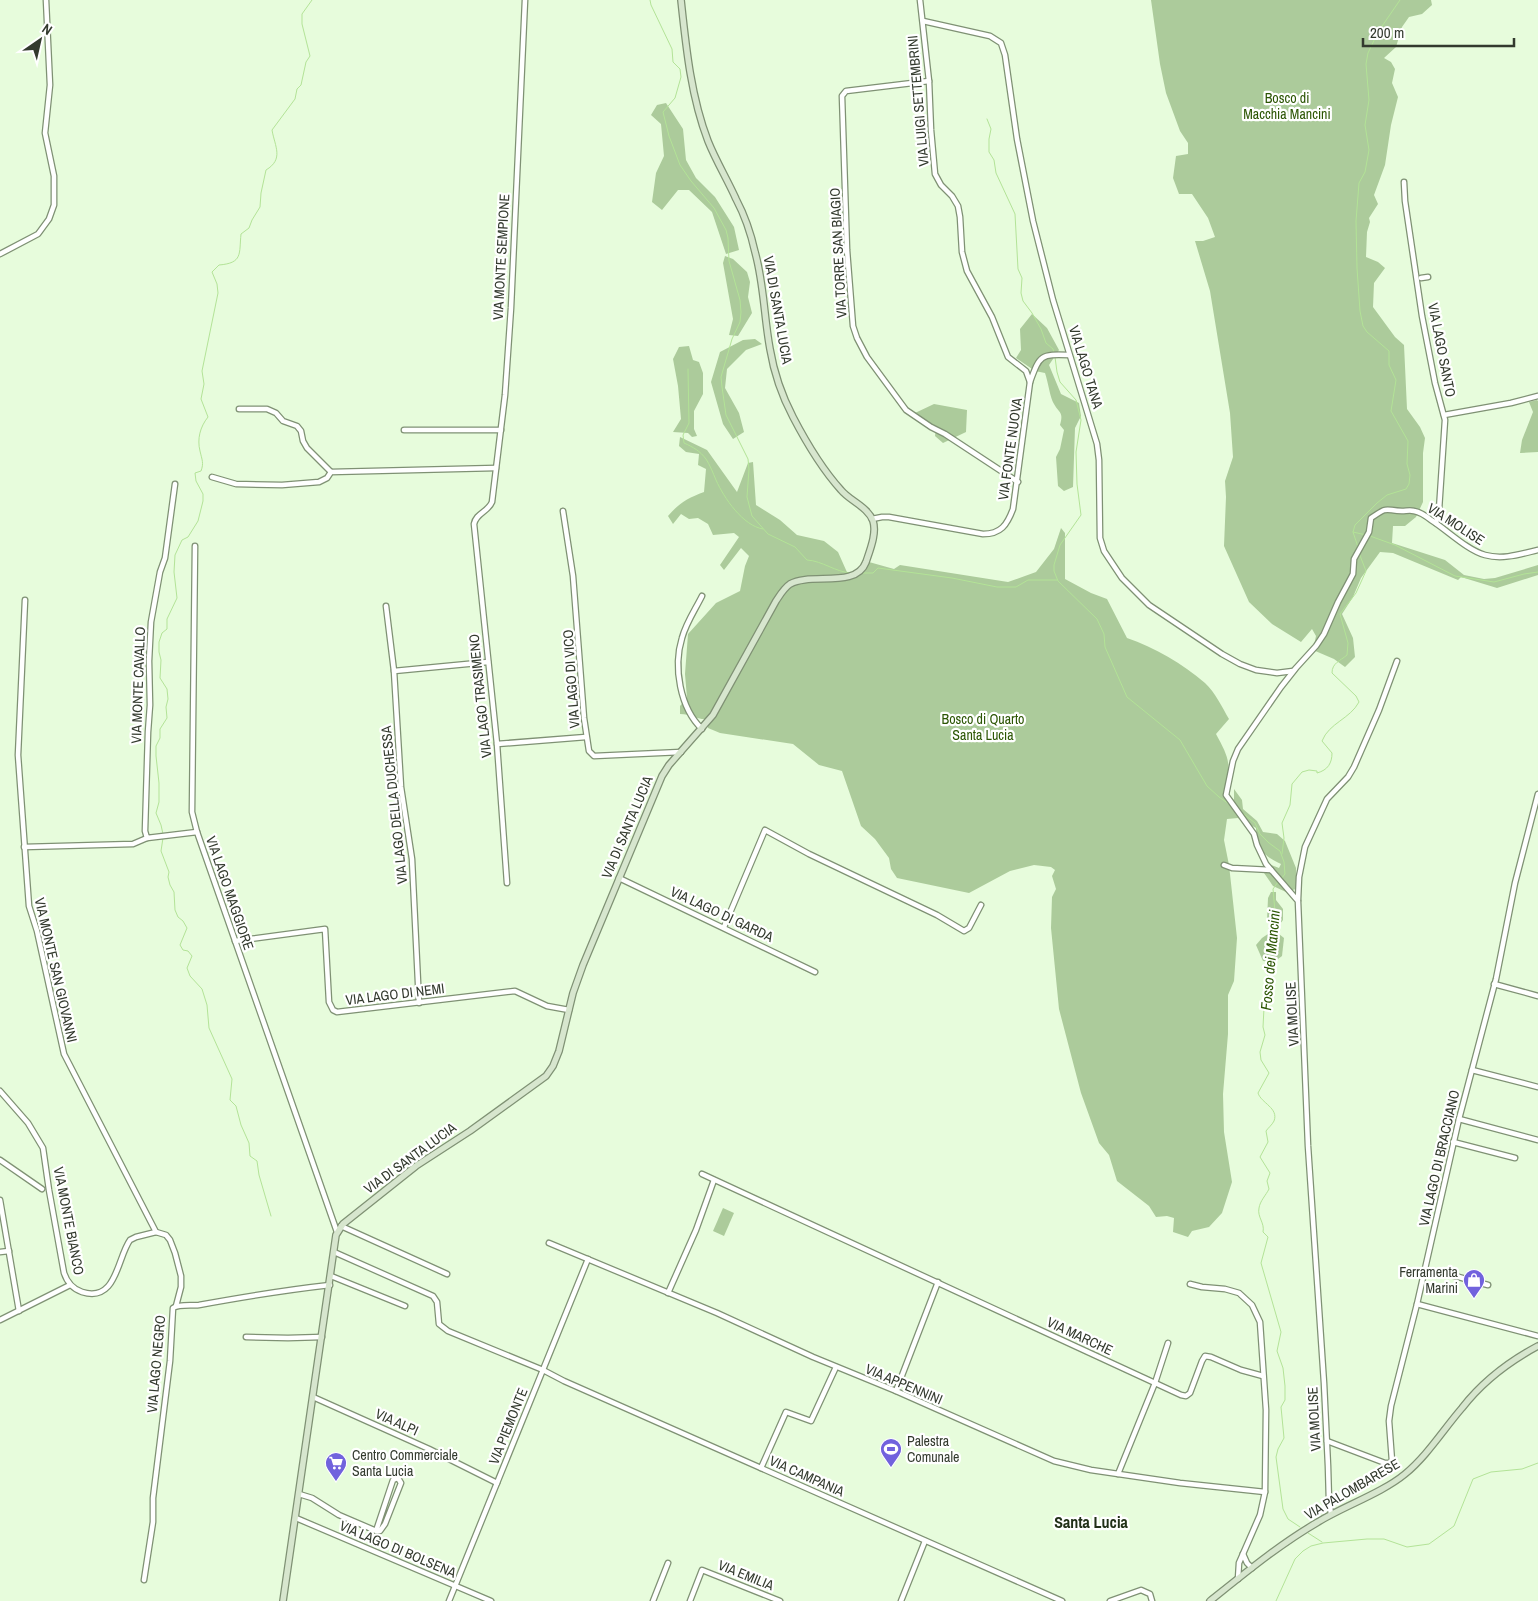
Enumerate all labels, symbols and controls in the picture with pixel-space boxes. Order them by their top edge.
north arrow [15,15,65,65]
scale bar [1363,15,1514,47]
text: N [39,19,56,39]
text: 200 m [1370,22,1404,43]
street label: VIA LUIGI SETTEMBRINI [903,35,933,167]
park label: Bosco di Macchia Mancini [1243,89,1331,123]
street label: VIA TORRE SAN BIAGIO [826,187,850,319]
street label: VIA MONTE SEMPIONE [489,193,513,321]
street label: VIA DI SANTA LUCIA [760,254,796,366]
street label: VIA LAGO SANTO [1424,301,1460,399]
street label: VIA LAGO TANA [1065,323,1107,411]
street label: VIA FONTE NUOVA [994,396,1026,501]
street label: VIA MOLISE [1424,499,1488,549]
street label: VIA MONTE CAVALLO [127,626,149,744]
street label: VIA LAGO DI VICO [559,629,583,729]
street label: VIA LAGO TRASIMENO [465,633,495,759]
park label: Bosco di Quarto Santa Lucia [942,710,1024,744]
street label: VIA LAGO DELLA DUCHESSA [377,725,411,885]
street label: VIA DI SANTA LUCIA [597,773,657,881]
street label: VIA LAGO MAGGIORE [202,834,258,952]
street label: VIA LAGO DI GARDA [668,882,777,946]
street label: VIA MONTE SAN GIOVANNI [31,896,81,1044]
water label: Fosso dei Mancini [1255,908,1285,1011]
street label: VIA LAGO DI NEMI [345,979,445,1009]
street label: VIA MOLISE [1281,981,1303,1047]
street label: VIA LAGO DI BRACCIANO [1415,1088,1463,1228]
street label: VIA DI SANTA LUCIA [360,1118,460,1197]
street label: VIA MONTE BIANCO [50,1165,88,1277]
place label: Ferramenta Marini [1399,1263,1459,1297]
shop icon: Ferramenta Marini [1462,1268,1486,1299]
street label: VIA MARCHE [1044,1313,1116,1359]
street label: VIA LAGO NEGRO [143,1314,169,1414]
street label: VIA APPENNINI [863,1360,945,1408]
street label: VIA PIEMONTE [484,1385,532,1467]
street label: VIA MOLISE [1303,1386,1325,1452]
street label: VIA ALPI [373,1405,421,1439]
place label: Palestra Comunale [907,1432,959,1466]
sports icon: Palestra Comunale [879,1437,903,1468]
place label: Centro Commerciale Santa Lucia [352,1446,458,1480]
supermarket icon: Centro Commerciale Santa Lucia [324,1451,348,1482]
street label: VIA CAMPANIA [767,1451,848,1501]
street label: VIA PALOMBARESE [1301,1454,1403,1524]
district label: Santa Lucia [1054,1511,1129,1533]
street label: VIA LAGO DI BOLSENA [337,1516,459,1582]
street label: VIA EMILIA [715,1556,777,1594]

